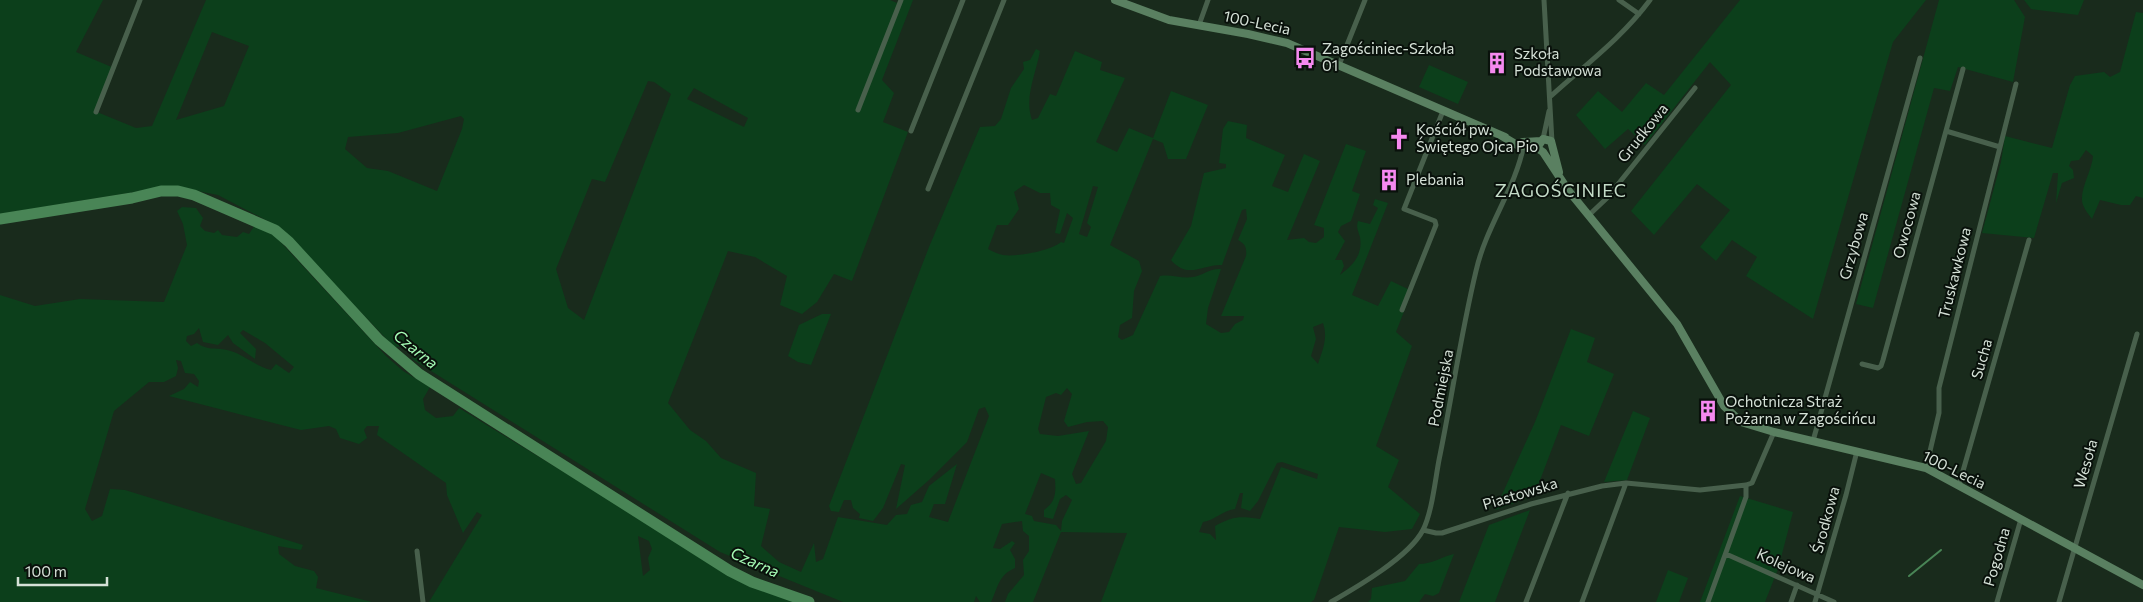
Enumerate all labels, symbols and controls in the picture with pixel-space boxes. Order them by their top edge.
street label: 100-Lecia [1222,6,1292,38]
place label: Zagościniec-Szkoła 01 [1322,39,1454,74]
place label: Szkoła Podstawowa [1514,44,1602,79]
bus stop icon: Zagościniec-Szkoła 01 [1292,45,1318,71]
building icon: Szkoła Podstawowa [1484,50,1510,76]
street label: Grudkowa [1613,99,1671,165]
place label: Kościół pw. Świętego Ojca Pio [1416,120,1538,155]
church icon: Kościół pw. Świętego Ojca Pio [1386,126,1412,152]
building icon: Plebania [1376,167,1402,193]
place label: Plebania [1406,170,1464,188]
district label: ZAGOŚCINIEC [1495,179,1627,201]
street label: Owocowa [1888,189,1924,260]
street label: Grzybowa [1835,210,1871,282]
street label: Truskawkowa [1934,225,1974,320]
water label: Czarna [390,325,442,372]
street label: Sucha [1967,337,1995,381]
street label: Podmiejska [1424,348,1456,428]
place label: Ochotnicza Straż Pożarna w Zagościńcu [1725,392,1876,427]
building icon: Ochotnicza Straż Pożarna w Zagościńcu [1695,398,1721,424]
street label: Wesoła [2069,437,2101,490]
street label: 100-Lecia [1920,446,1989,492]
street label: Piastowska [1480,473,1559,513]
street label: Środkowa [1807,484,1843,555]
street label: Pogodna [1979,525,2013,588]
water label: Czarna [728,542,782,581]
street label: Kolejowa [1754,544,1819,586]
scale bar [18,554,106,586]
text: 100 m [25,562,67,580]

